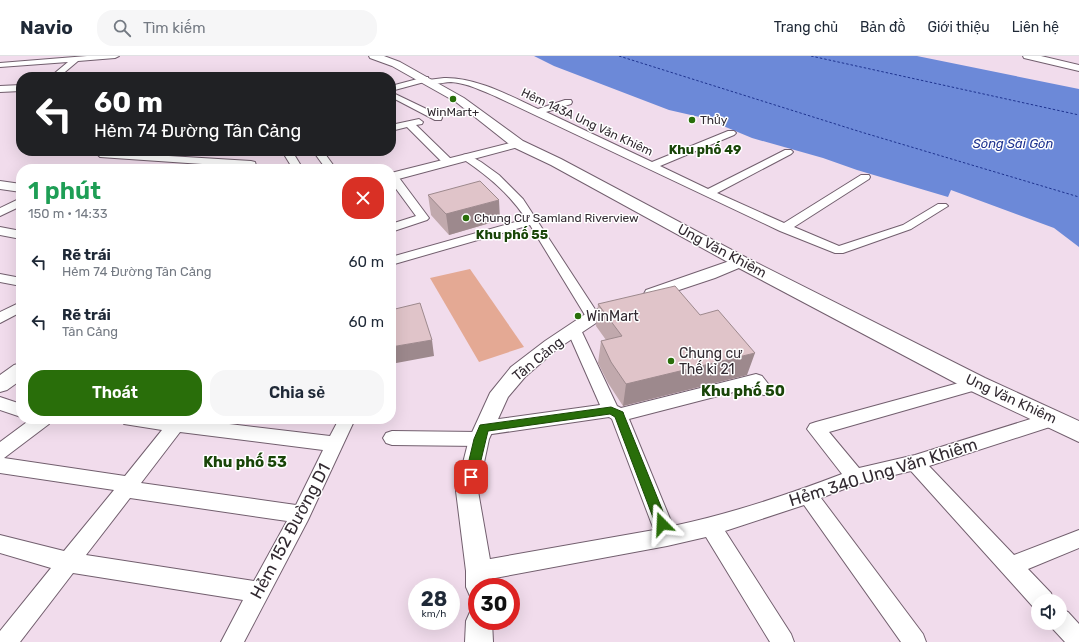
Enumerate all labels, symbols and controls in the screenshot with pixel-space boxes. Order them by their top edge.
search box [97,10,377,46]
text: Navio [20,16,73,39]
icon: search [111,17,133,39]
text: Tìm kiếm [143,19,205,37]
text: Trang chủ [774,19,838,36]
text: Bản đồ [860,19,905,36]
text: Giới thiệu [927,19,990,36]
text: Liên hệ [1012,19,1059,36]
street label: Hẻm 143A Ung Văn Khiêm [519,85,655,159]
text: 60 m [94,86,163,119]
icon: left [28,88,80,140]
marker: WinMart+ [448,94,458,104]
place label: WinMart+ [427,105,479,119]
place label: Thủy [700,113,728,127]
marker: Thủy [687,115,697,125]
text: Hẻm 74 Đường Tân Cảng [94,120,301,142]
water label: Sông Sài Gòn [973,136,1053,152]
district label: Khu phố 49 [669,141,741,157]
text: 1 phút [28,177,101,205]
button: close [342,177,384,219]
text: 150 m · 14:33 [28,206,108,221]
place label: Chung Cư Samland Riverview [474,211,639,225]
marker: Chung Cư Samland Riverview [461,213,471,223]
street label: Ung Văn Khiêm [675,220,769,282]
district label: Khu phố 55 [476,226,548,242]
text: Rẽ trái [62,246,111,264]
icon: left [28,251,50,273]
text: 60 m [348,253,384,271]
text: Hẻm 74 Đường Tân Cảng [62,264,212,279]
text: Rẽ trái [62,306,111,324]
place label: WinMart [586,308,639,325]
icon: left [28,311,50,333]
marker: WinMart [573,311,583,321]
text: 60 m [348,313,384,331]
text: Tân Cảng [62,324,118,339]
street label: Tân Cảng [509,333,567,385]
place label: Chung cư Thế kỉ 21 [679,345,743,378]
marker: Chung cư Thế kỉ 21 [666,356,676,366]
button: Thoát [28,370,202,416]
button: Chia sẻ [210,370,384,416]
street label: Ung Văn Khiêm [963,371,1059,427]
district label: Khu phố 50 [701,381,785,400]
street label: Hẻm 340 Ung Văn Khiêm [786,434,980,510]
district label: Khu phố 53 [203,452,287,471]
street label: Hẻm 152 Đường D1 [246,460,334,602]
pin [454,460,488,494]
icon: arrive [460,466,482,488]
position arrow [641,503,683,545]
speed limit sign: 30 [468,578,520,630]
text: 28 [421,587,447,611]
map controls [1031,594,1067,630]
button: sound [1031,594,1067,630]
text: km/h [422,608,446,620]

